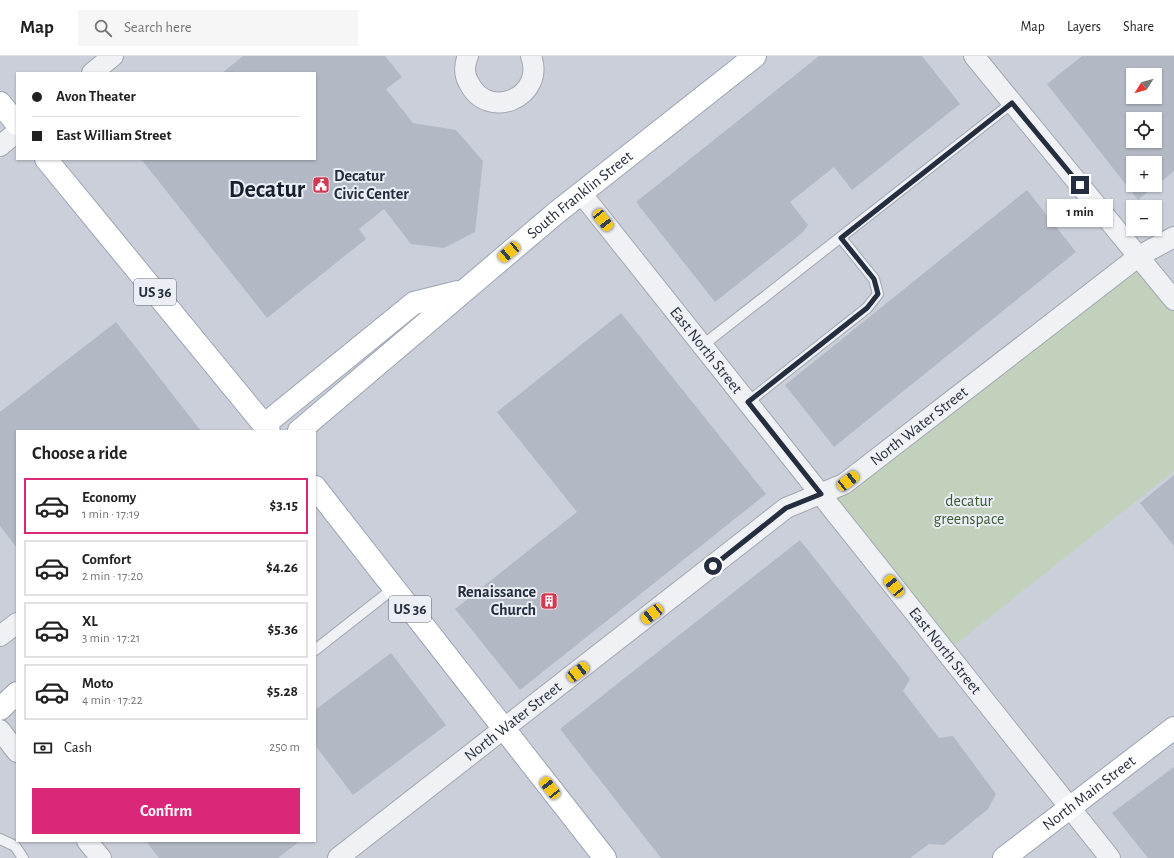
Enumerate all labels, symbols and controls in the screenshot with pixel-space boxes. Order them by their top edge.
search box [78,10,358,46]
icon: search [92,17,114,39]
text: Map [20,18,54,37]
text: Search here [124,20,192,35]
text: Map [1020,20,1045,34]
text: Layers [1067,20,1101,34]
text: Share [1123,20,1154,34]
north arrow [1126,68,1162,104]
map controls [1126,68,1162,236]
text: Avon Theater [56,89,136,104]
button: locate [1126,112,1162,148]
text: East William Street [56,128,171,143]
street label: South Franklin Street [524,148,636,242]
button: + [1126,156,1162,192]
place label: Decatur Civic Center [334,168,409,202]
public building icon: Decatur Civic Center [311,175,331,195]
route end [1071,176,1089,194]
district label: Decatur [229,178,306,202]
callout: 1 min [1047,199,1113,227]
button: − [1126,200,1162,236]
text: 1 min [1066,206,1094,219]
car [591,207,615,233]
car [496,240,522,264]
road number: US 36 [134,279,176,305]
street label: East North Street [667,304,745,397]
street label: North Water Street [867,384,971,469]
text: Choose a ride [32,445,127,463]
car [835,469,861,493]
icon: car [34,488,70,524]
text: Economy [82,490,136,505]
park label: decatur greenspace [934,493,1004,527]
text: $3.15 [269,498,298,513]
text: 1 min · 17:19 [82,508,140,521]
icon: car [34,550,70,586]
text: Comfort [82,552,131,567]
route start [704,557,722,575]
text: $4.26 [266,560,298,575]
text: 2 min · 17:20 [82,570,143,583]
car [882,573,906,599]
place label: Renaissance Church [457,584,536,618]
building icon: Renaissance Church [539,591,559,611]
road number: US 36 [389,596,431,622]
car [639,602,665,626]
street label: East North Street [906,604,984,697]
icon: car [34,612,70,648]
text: XL [82,614,98,629]
text: $5.36 [268,622,298,637]
text: 3 min · 17:21 [82,632,140,645]
car [565,660,591,684]
icon: car [34,674,70,710]
text: Moto [82,676,114,691]
street label: North Water Street [461,679,564,764]
text: $5.28 [267,684,298,699]
text: 4 min · 17:22 [82,694,143,707]
icon: cash [32,737,54,759]
text: Cash [64,740,92,755]
text: 250 m [269,741,300,754]
street label: North Main Street [1040,753,1138,833]
car [538,775,562,801]
button: Confirm [32,788,300,834]

